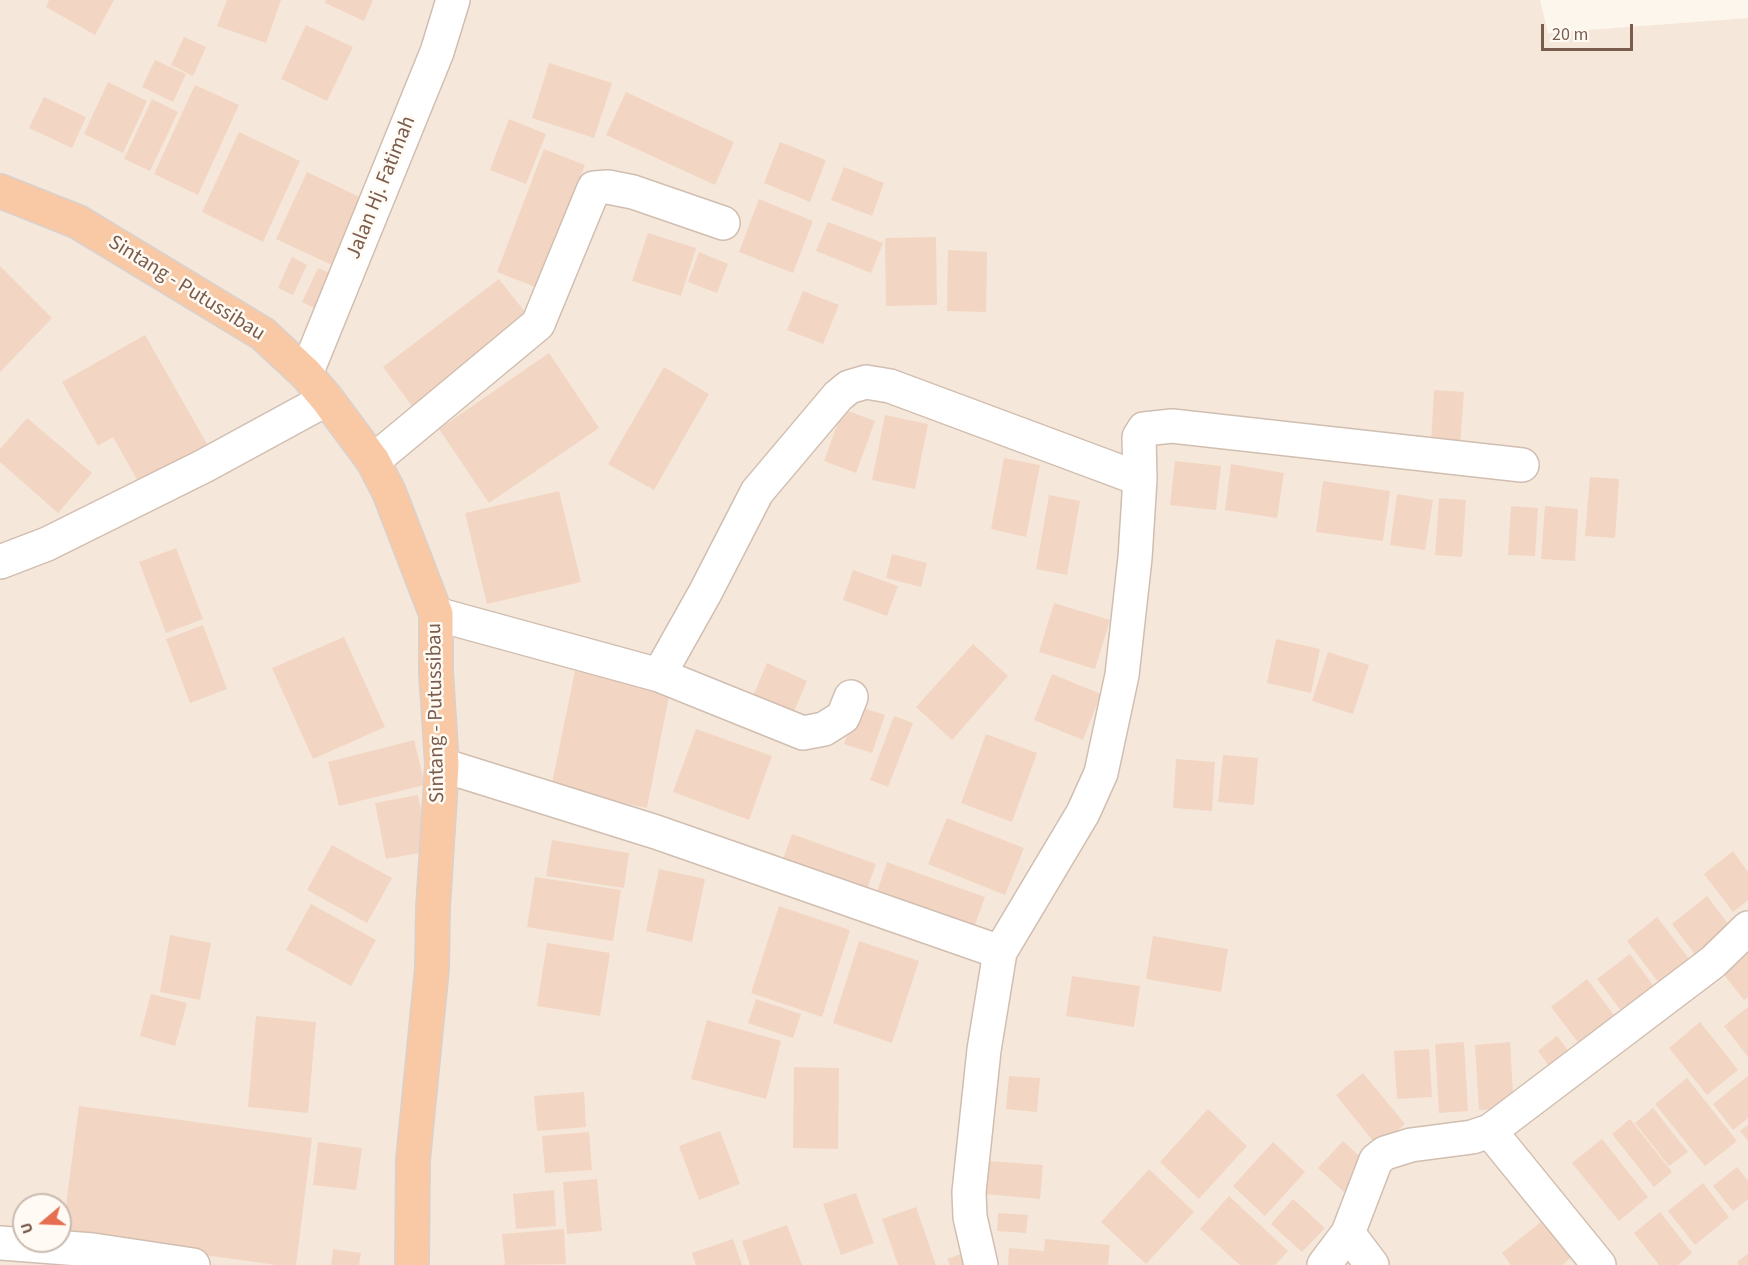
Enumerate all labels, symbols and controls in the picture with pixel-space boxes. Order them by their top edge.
scale bar [1544,12,1636,50]
text: 20 m [1552,22,1588,47]
street label: Jalan Hj. Fatimah [342,113,422,263]
street label: Sintang - Putussibau [103,231,269,347]
street label: Sintang - Putussibau [423,623,451,803]
north arrow [12,1193,72,1253]
text: U [15,1220,39,1237]

